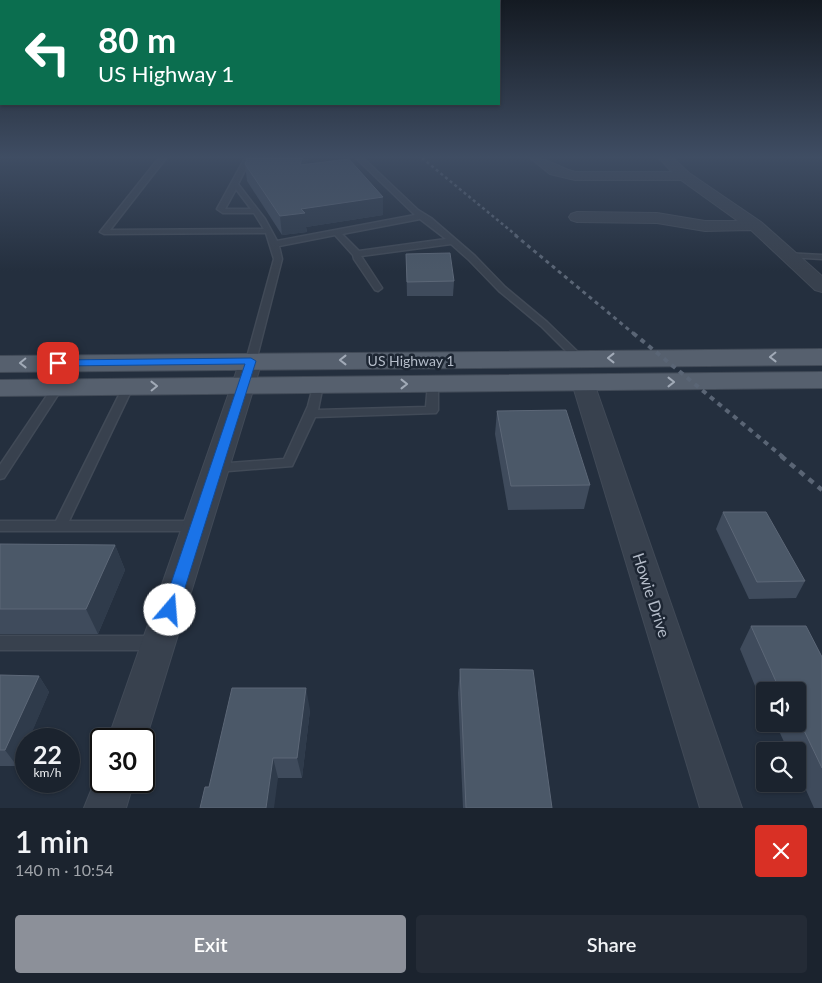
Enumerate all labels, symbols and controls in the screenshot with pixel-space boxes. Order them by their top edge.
text: 80 m [98,18,176,60]
icon: left [15,20,80,85]
text: US Highway 1 [98,60,234,87]
pin [37,342,79,384]
icon: arrive [44,349,72,377]
one-way arrow [769,351,777,362]
street label: US Highway 1 [368,352,454,369]
one-way arrow [607,353,614,363]
one-way arrow [339,355,347,365]
one-way arrow [19,358,27,368]
one-way arrow [668,377,675,387]
one-way arrow [400,379,408,389]
one-way arrow [150,381,158,391]
street label: Howie Drive [629,550,675,640]
position arrow [143,583,195,635]
map controls [756,682,806,792]
button: sound [756,682,806,732]
speed limit sign: 30 [90,728,155,793]
text: 22 [33,739,62,769]
button: search [756,742,806,792]
text: km/h [33,765,62,780]
text: 1 min [15,823,89,859]
button: close [755,825,807,877]
text: 140 m · 10:54 [15,860,114,879]
button: Exit [15,915,406,973]
button: Share [416,915,807,973]

